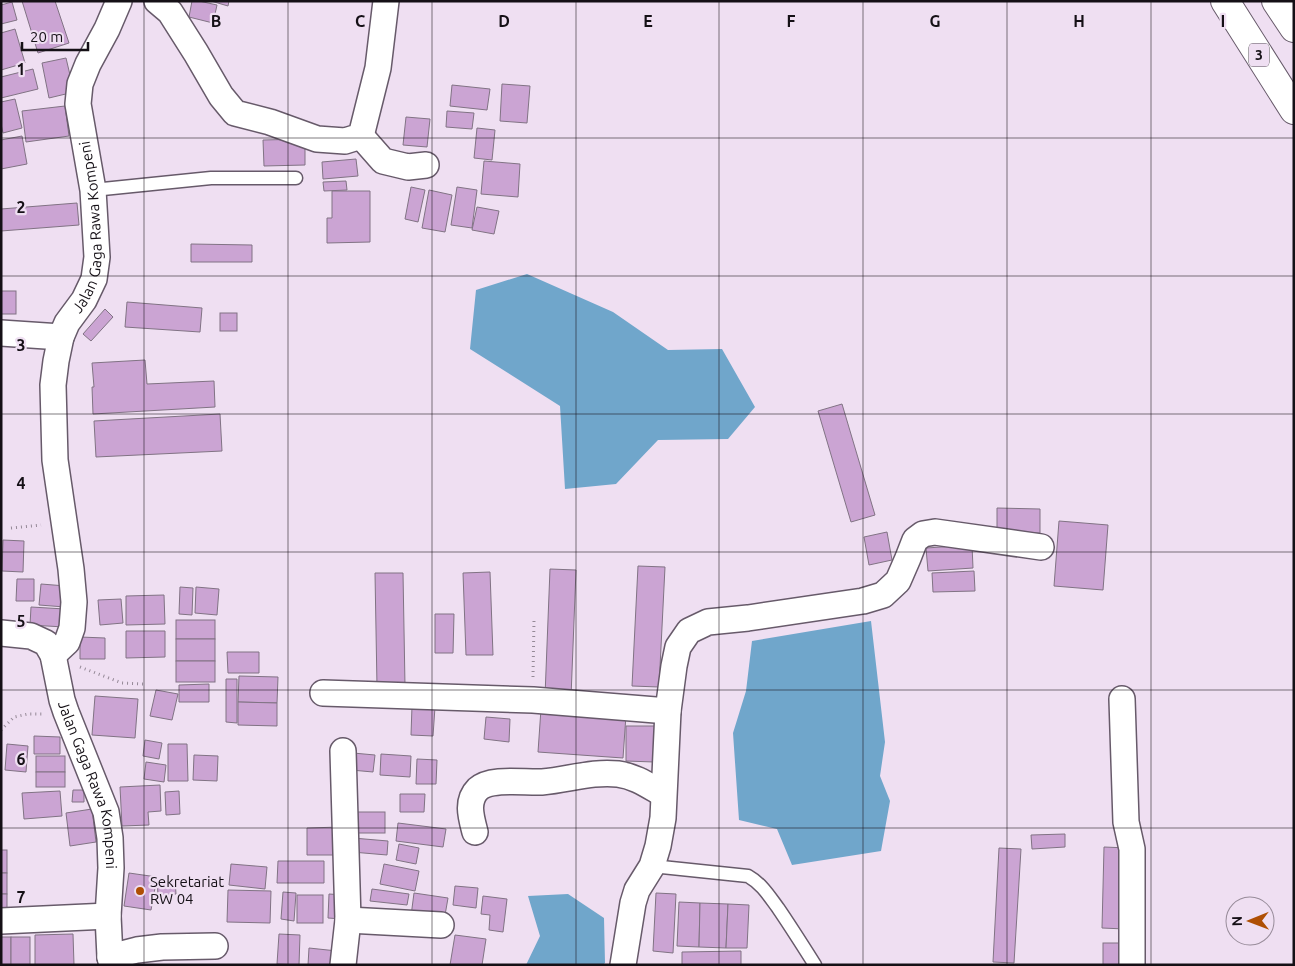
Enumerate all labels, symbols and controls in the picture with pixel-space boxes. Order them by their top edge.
text: B [211,12,221,30]
text: C [355,12,365,30]
text: D [498,12,510,30]
text: E [643,12,653,30]
text: F [787,12,796,30]
text: G [929,12,941,30]
text: H [1073,12,1085,30]
text: I [1221,12,1225,30]
scale bar [22,20,89,52]
text: 20 m [30,28,63,45]
road number: 3 [1249,44,1269,66]
text: 1 [16,60,26,78]
street label: Jalan Gaga Rawa Kompeni [68,140,105,316]
text: 2 [16,198,26,216]
text: 3 [16,336,26,354]
text: 4 [16,474,26,492]
text: 5 [16,612,26,630]
street label: Jalan Gaga Rawa Kompeni [55,699,120,869]
text: 6 [16,750,26,768]
place label: Sekretariat RW 04 [150,873,224,907]
marker: Sekretariat RW 04 [134,885,146,897]
text: 7 [16,888,26,906]
north arrow [1225,896,1275,946]
text: N [1229,916,1245,927]

